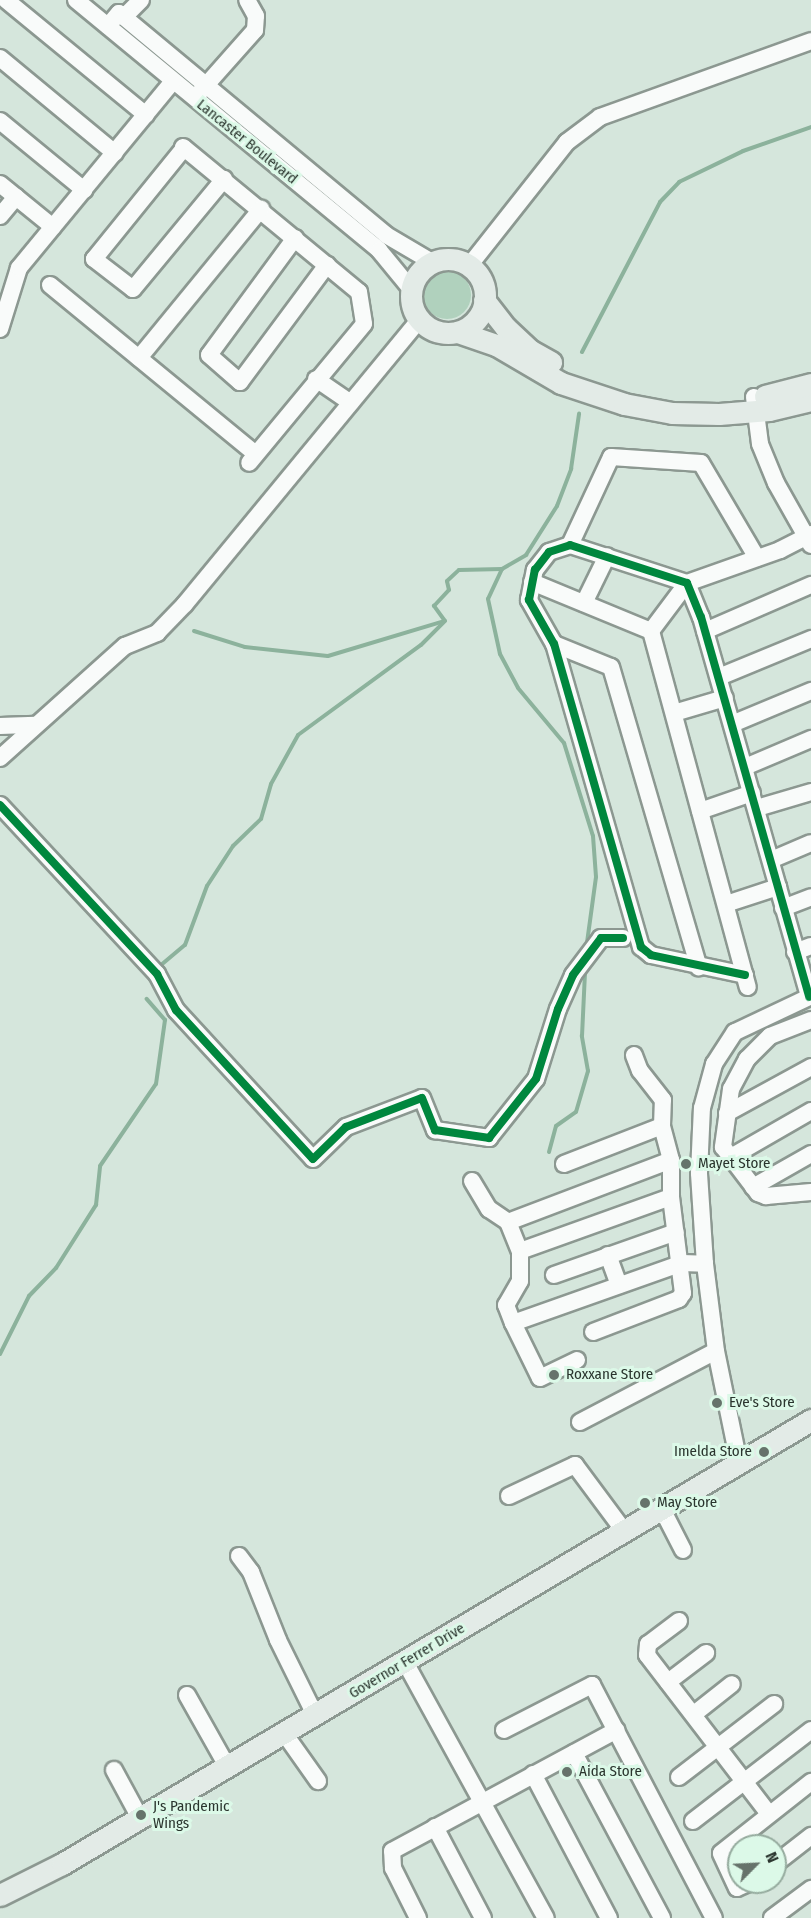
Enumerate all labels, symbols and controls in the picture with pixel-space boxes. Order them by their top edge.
street label: Lancaster Boulevard [193,96,301,188]
place label: Mayet Store [698,1155,770,1173]
marker: Mayet Store [679,1157,693,1171]
place label: Roxxane Store [566,1366,653,1384]
marker: Roxxane Store [547,1368,561,1382]
place label: Eve's Store [729,1394,795,1412]
marker: Eve's Store [710,1396,724,1410]
place label: Imelda Store [674,1443,752,1461]
marker: Imelda Store [757,1445,771,1459]
place label: May Store [657,1494,717,1512]
marker: May Store [638,1496,652,1510]
street label: Governor Ferrer Drive [346,1619,468,1703]
place label: Aida Store [579,1763,642,1781]
marker: Aida Store [560,1765,574,1779]
place label: J's Pandemic Wings [153,1797,229,1832]
marker: J's Pandemic Wings [134,1808,148,1822]
north arrow [727,1834,787,1894]
text: N [761,1849,783,1866]

